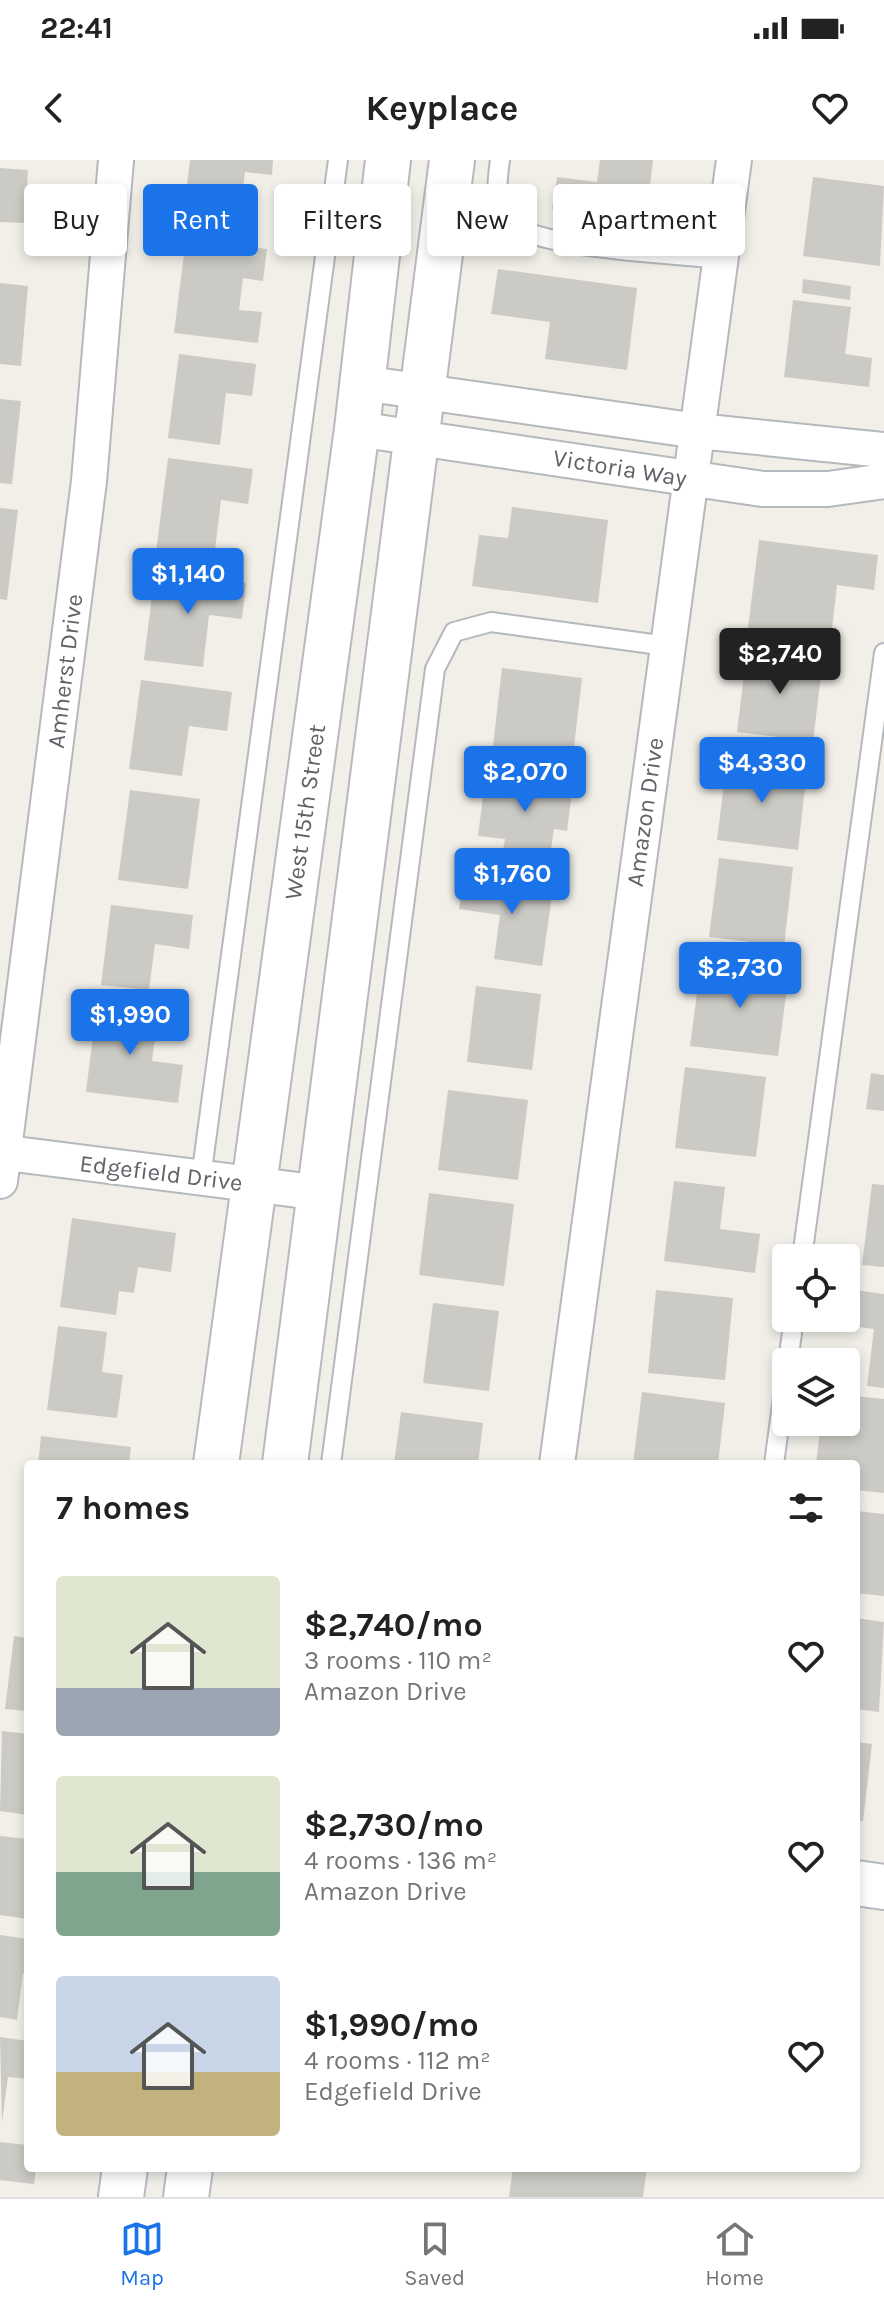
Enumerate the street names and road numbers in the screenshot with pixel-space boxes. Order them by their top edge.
street label: Victoria Way [551,444,689,492]
street label: Amherst Drive [42,592,88,750]
street label: West 15th Street [279,722,331,902]
street label: Amazon Drive [621,736,669,888]
street label: Edgefield Drive [78,1149,244,1197]

